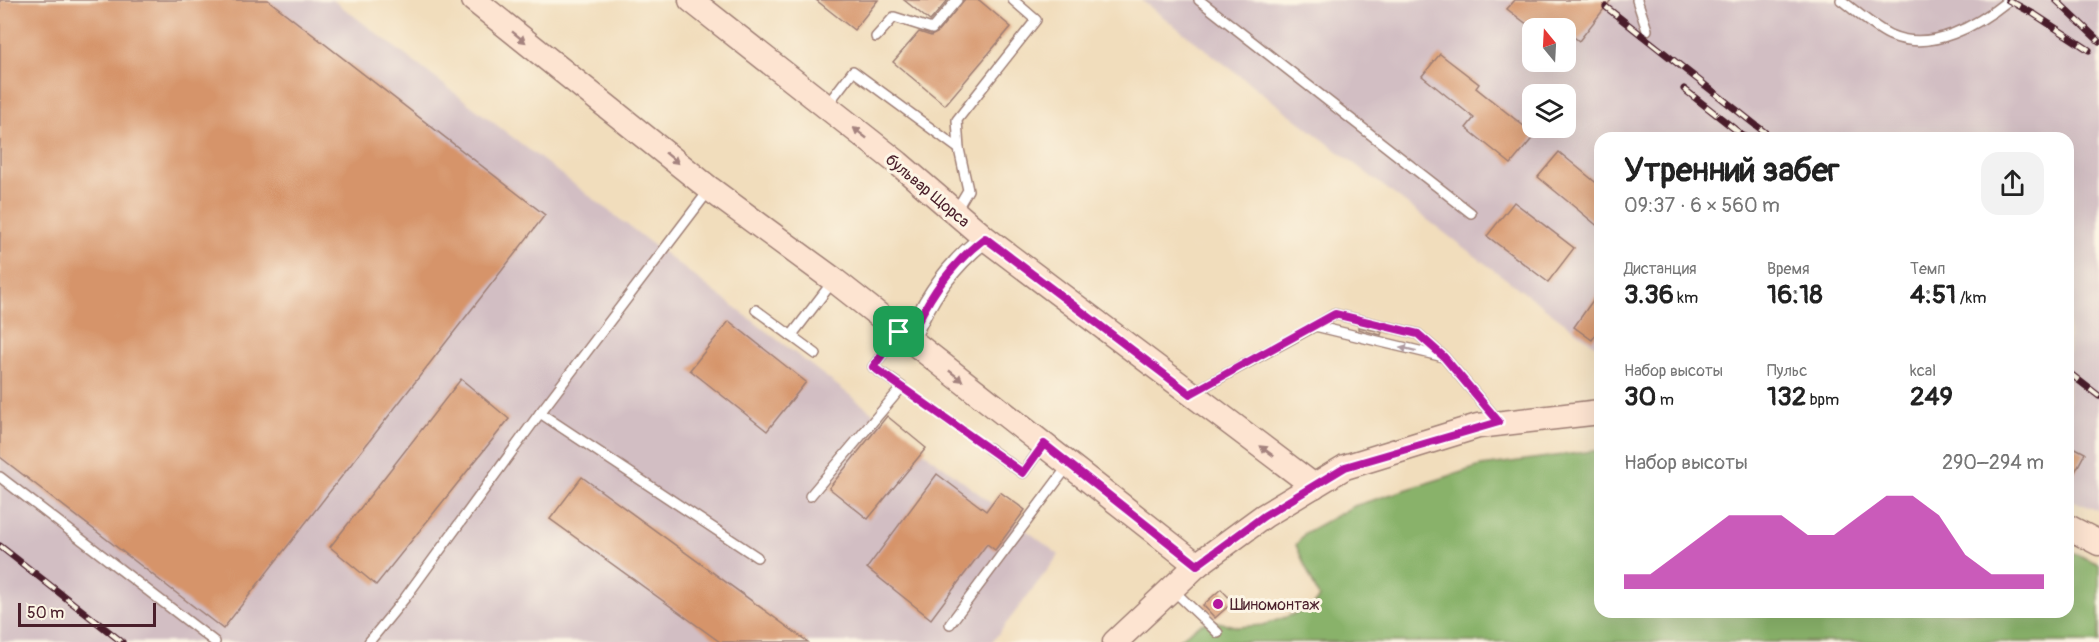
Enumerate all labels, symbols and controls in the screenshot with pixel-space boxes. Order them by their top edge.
north arrow [1522,18,1576,72]
map controls [1522,18,1576,138]
one-way arrow [512,30,527,42]
button: layers [1522,84,1576,138]
one-way arrow [852,128,867,140]
street label: бульвар Щорса [881,150,974,232]
text: Утренний забег [1624,150,1840,191]
one-way arrow [664,152,680,165]
button: share [1981,152,2044,215]
text: 09:37 · 6 × 560 m [1624,193,1780,218]
text: Дистанция [1624,259,1697,279]
text: Время [1767,259,1810,279]
text: Темп [1910,259,1945,279]
text: 3.36 [1624,279,1674,311]
text: 16:18 [1767,279,1823,311]
text: 4:51 [1910,279,1956,311]
text: km [1674,288,1698,308]
text: /km [1956,288,1986,308]
pin [873,306,924,357]
icon: arrive [882,315,915,348]
one-way arrow [1399,343,1417,353]
text: Набор высоты [1624,361,1723,381]
text: Пульс [1767,361,1807,381]
text: kcal [1910,361,1936,381]
one-way arrow [948,370,964,382]
text: 30 [1624,381,1656,413]
text: 132 [1767,381,1806,413]
text: 249 [1910,381,1953,413]
text: m [1656,390,1674,410]
text: bpm [1806,390,1839,410]
one-way arrow [1259,446,1274,458]
text: Набор высоты [1624,450,1748,475]
text: 290–294 m [1942,450,2044,475]
place label: Шиномонтаж [1230,595,1320,615]
marker: Шиномонтаж [1211,597,1225,611]
scale bar [18,600,156,628]
text: 50 m [27,603,64,623]

